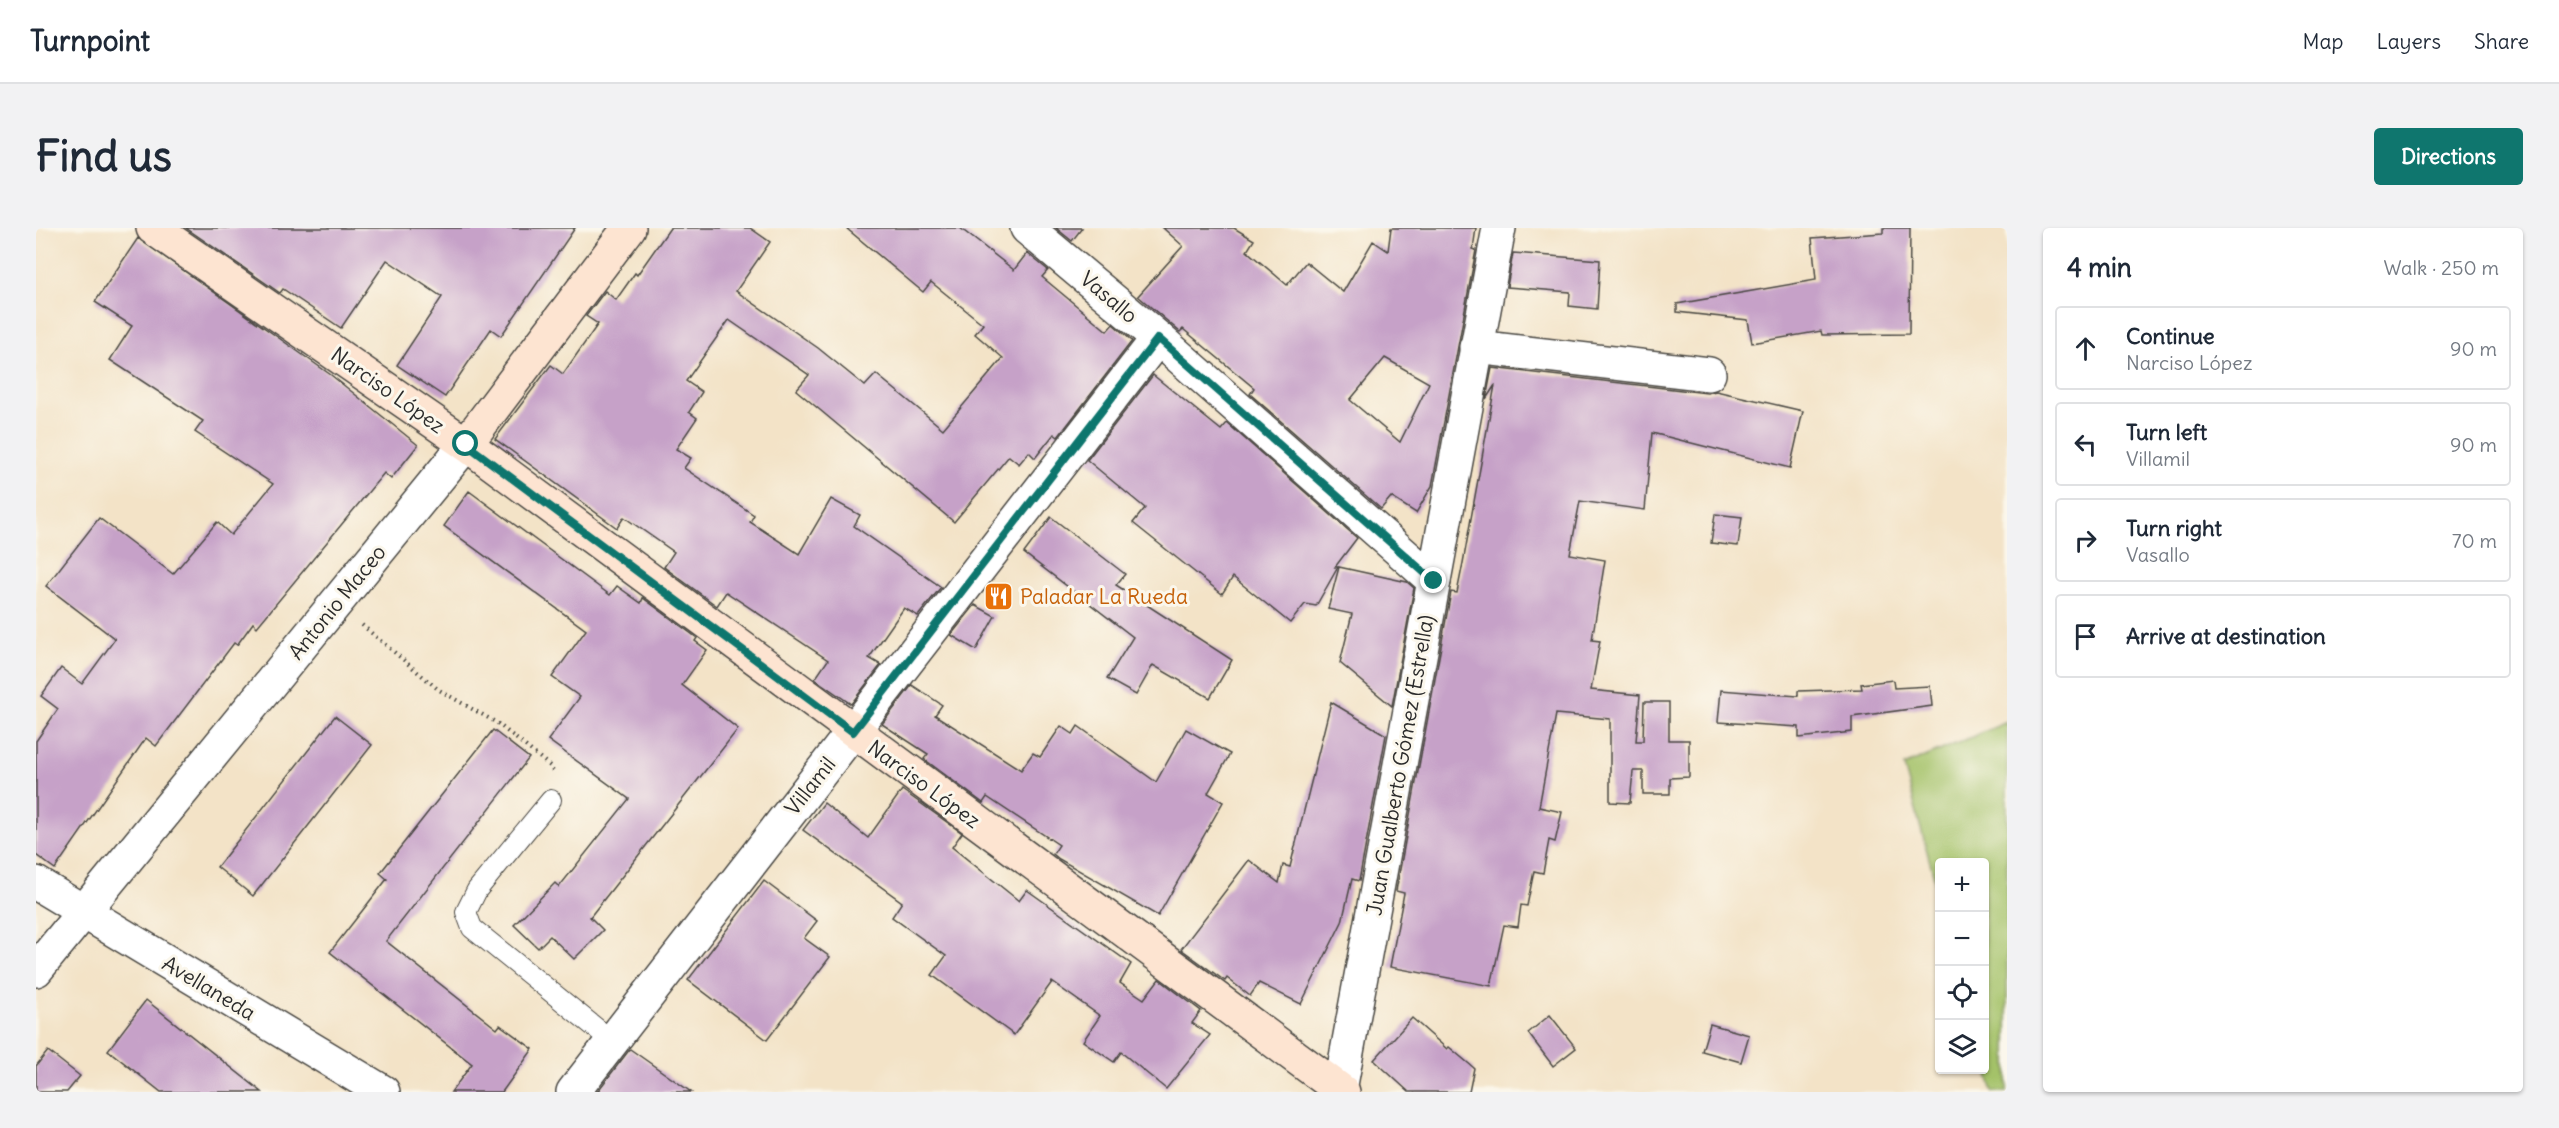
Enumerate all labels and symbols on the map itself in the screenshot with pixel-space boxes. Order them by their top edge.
street label: Vasallo [1075,265,1143,329]
street label: Narciso López [326,341,450,439]
route start [452,430,478,456]
street label: Antonio Maceo [282,539,392,665]
route end [1420,567,1446,593]
restaurant icon: Paladar La Rueda [983,580,1015,612]
place label: Paladar La Rueda [1020,583,1188,610]
street label: Juan Gualberto Gómez (Estrella) [1360,613,1440,917]
street label: Narciso López [862,734,986,834]
street label: Villamil [779,751,841,821]
street label: Avellaneda [157,950,261,1026]

